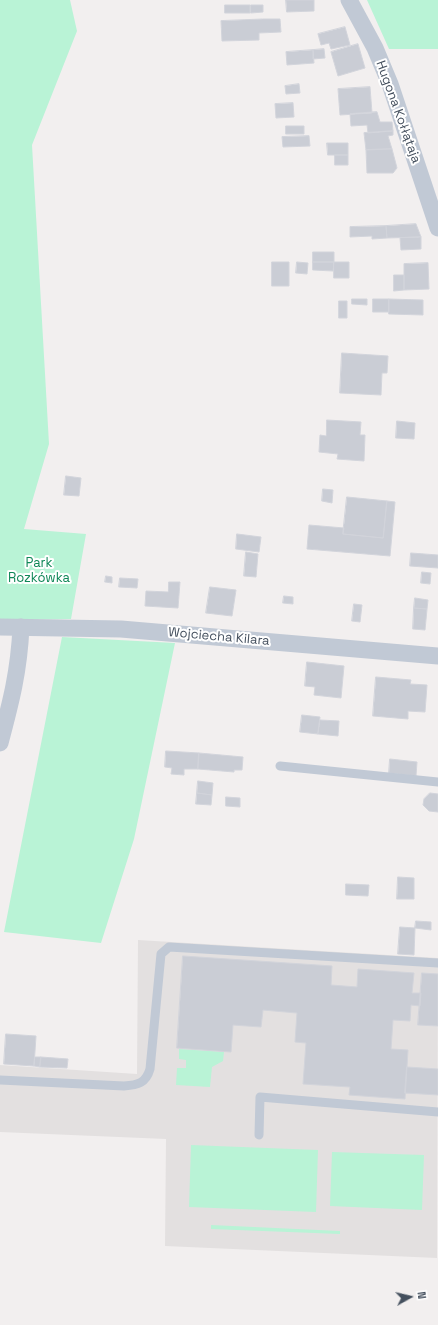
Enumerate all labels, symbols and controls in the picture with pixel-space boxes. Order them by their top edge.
street label: Hugona Kołłątaja [372,59,424,165]
park label: Park Rozkówka [8,555,70,586]
street label: Wojciecha Kilara [168,625,270,649]
north arrow [390,1277,430,1317]
text: N [414,1291,429,1300]

